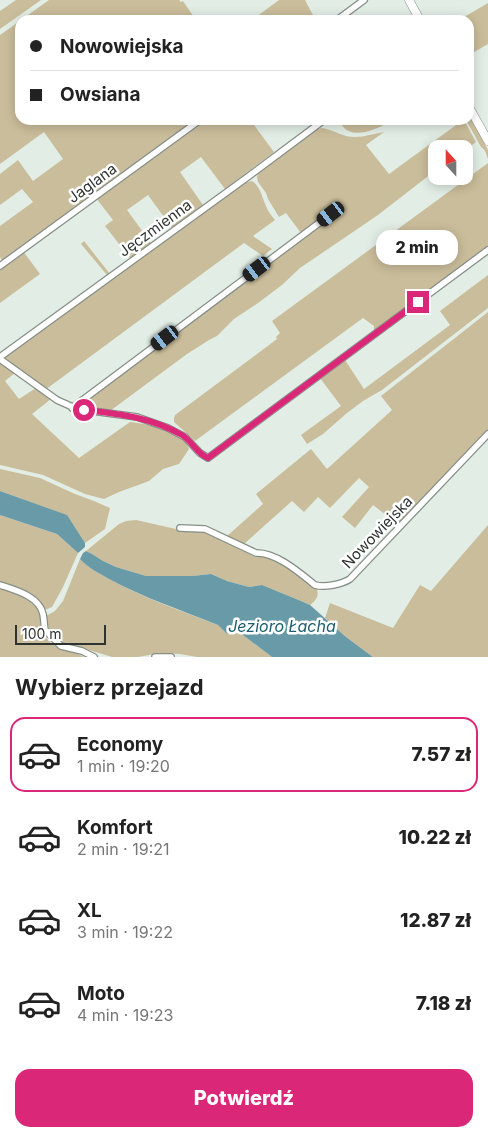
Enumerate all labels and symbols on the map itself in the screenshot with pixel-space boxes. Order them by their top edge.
north arrow [428,140,472,185]
street label: Jaglana [64,159,120,207]
street label: Jęczmienna [115,195,195,261]
car [314,199,347,229]
callout: 2 min [377,230,459,264]
car [240,254,273,284]
route end [407,291,429,313]
car [148,323,181,353]
route start [73,399,95,421]
street label: Nowowiejska [338,492,416,572]
water label: Jezioro Łacha [228,616,336,636]
scale bar [15,622,106,645]

